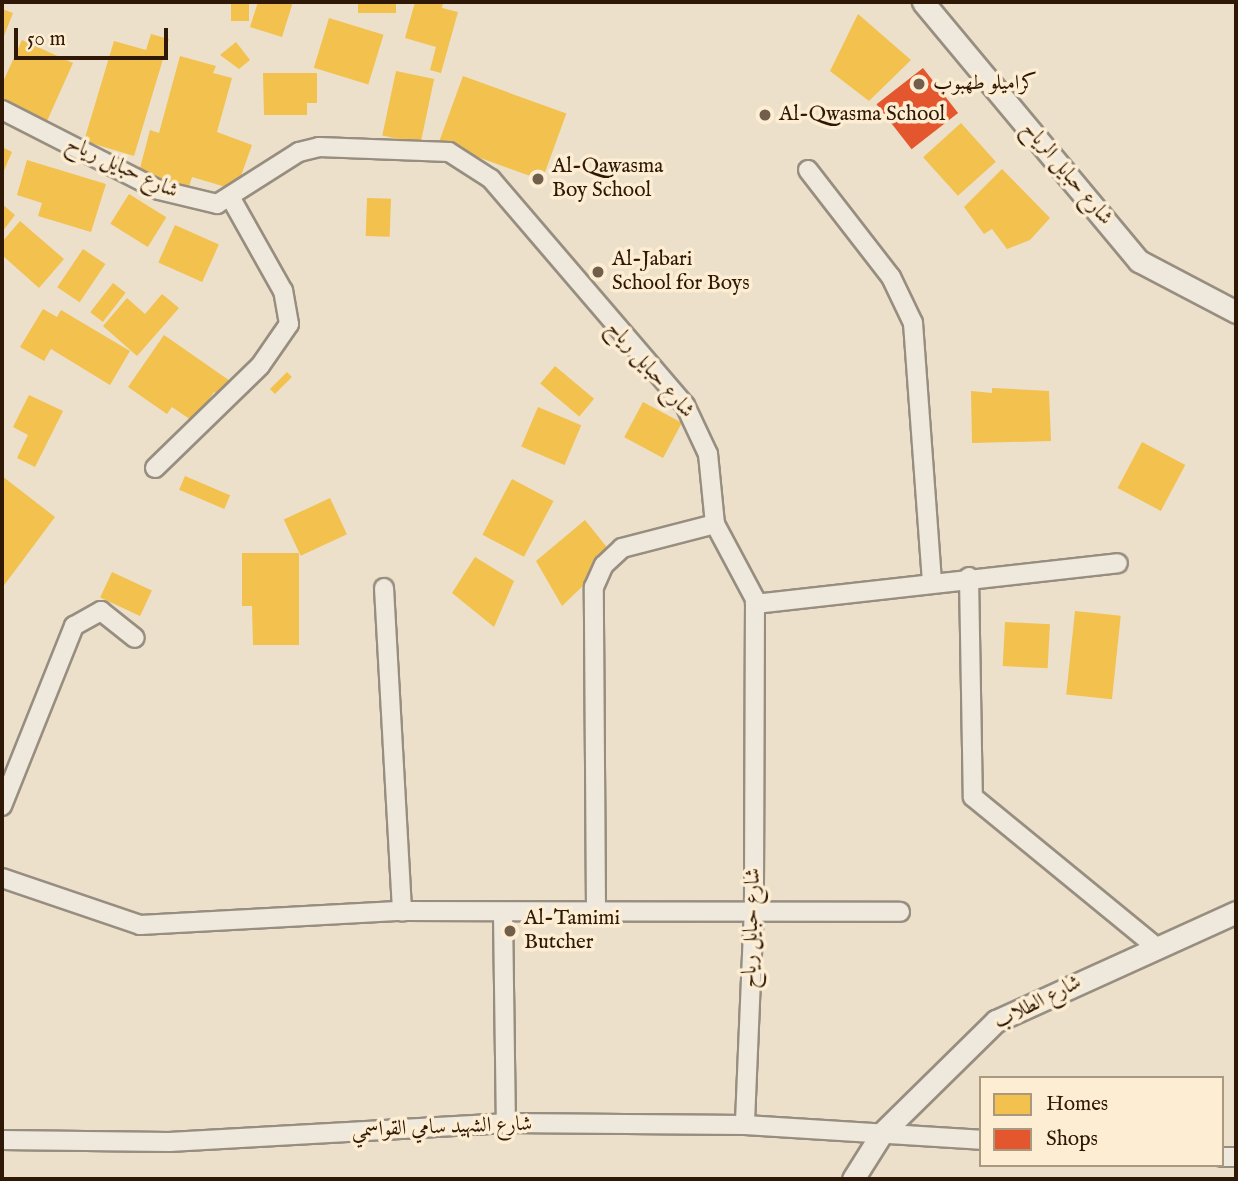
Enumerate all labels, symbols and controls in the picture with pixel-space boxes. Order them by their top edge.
scale bar [18,14,172,58]
text: 50 m [27,26,66,53]
place label: كراميلو طهبوب [933,71,1037,97]
marker: كراميلو طهبوب [911,76,927,92]
place label: Al-Qwasma School [779,102,945,128]
marker: Al-Qwasma School [757,107,773,123]
street label: شارع حبايل الرياح [1016,117,1118,231]
street label: شارع حبايل رياح [62,131,182,205]
place label: Al-Qawasma Boy School [552,154,663,204]
marker: Al-Qawasma Boy School [530,171,546,187]
place label: Al-Jabari School for Boys [612,247,750,297]
marker: Al-Jabari School for Boys [590,264,606,280]
street label: شارع حبايل رياح [601,316,699,424]
street label: شارع حبايل رياح [737,867,767,989]
place label: Al-Tamimi Butcher [524,906,620,956]
marker: Al-Tamimi Butcher [502,923,518,939]
street label: شارع الطلاب [990,970,1086,1036]
legend [979,1076,1224,1167]
text: Homes [1046,1091,1108,1118]
street label: شارع الشهيد سامي القواسمي [351,1112,533,1144]
text: Shops [1046,1126,1098,1153]

